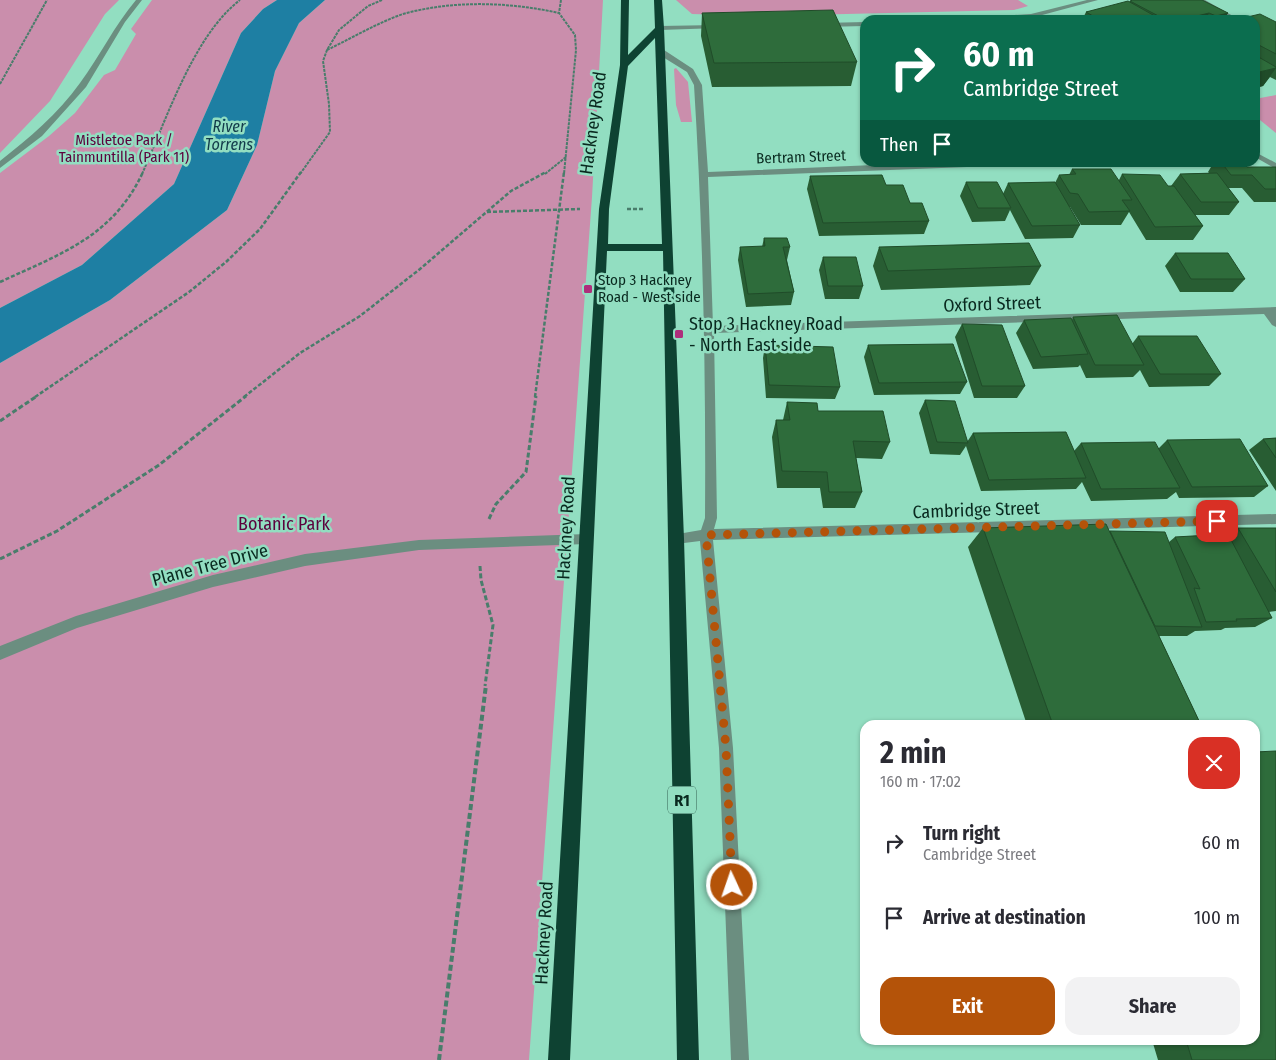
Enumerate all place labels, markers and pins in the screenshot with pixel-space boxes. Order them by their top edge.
place label: Stop 3 Hackney Road - West side [598,271,701,306]
marker: Stop 3 Hackney Road - West side [582,283,594,295]
place label: Stop 3 Hackney Road - North East side [689,313,843,356]
marker: Stop 3 Hackney Road - North East side [673,328,685,340]
pin [1196,500,1238,542]

